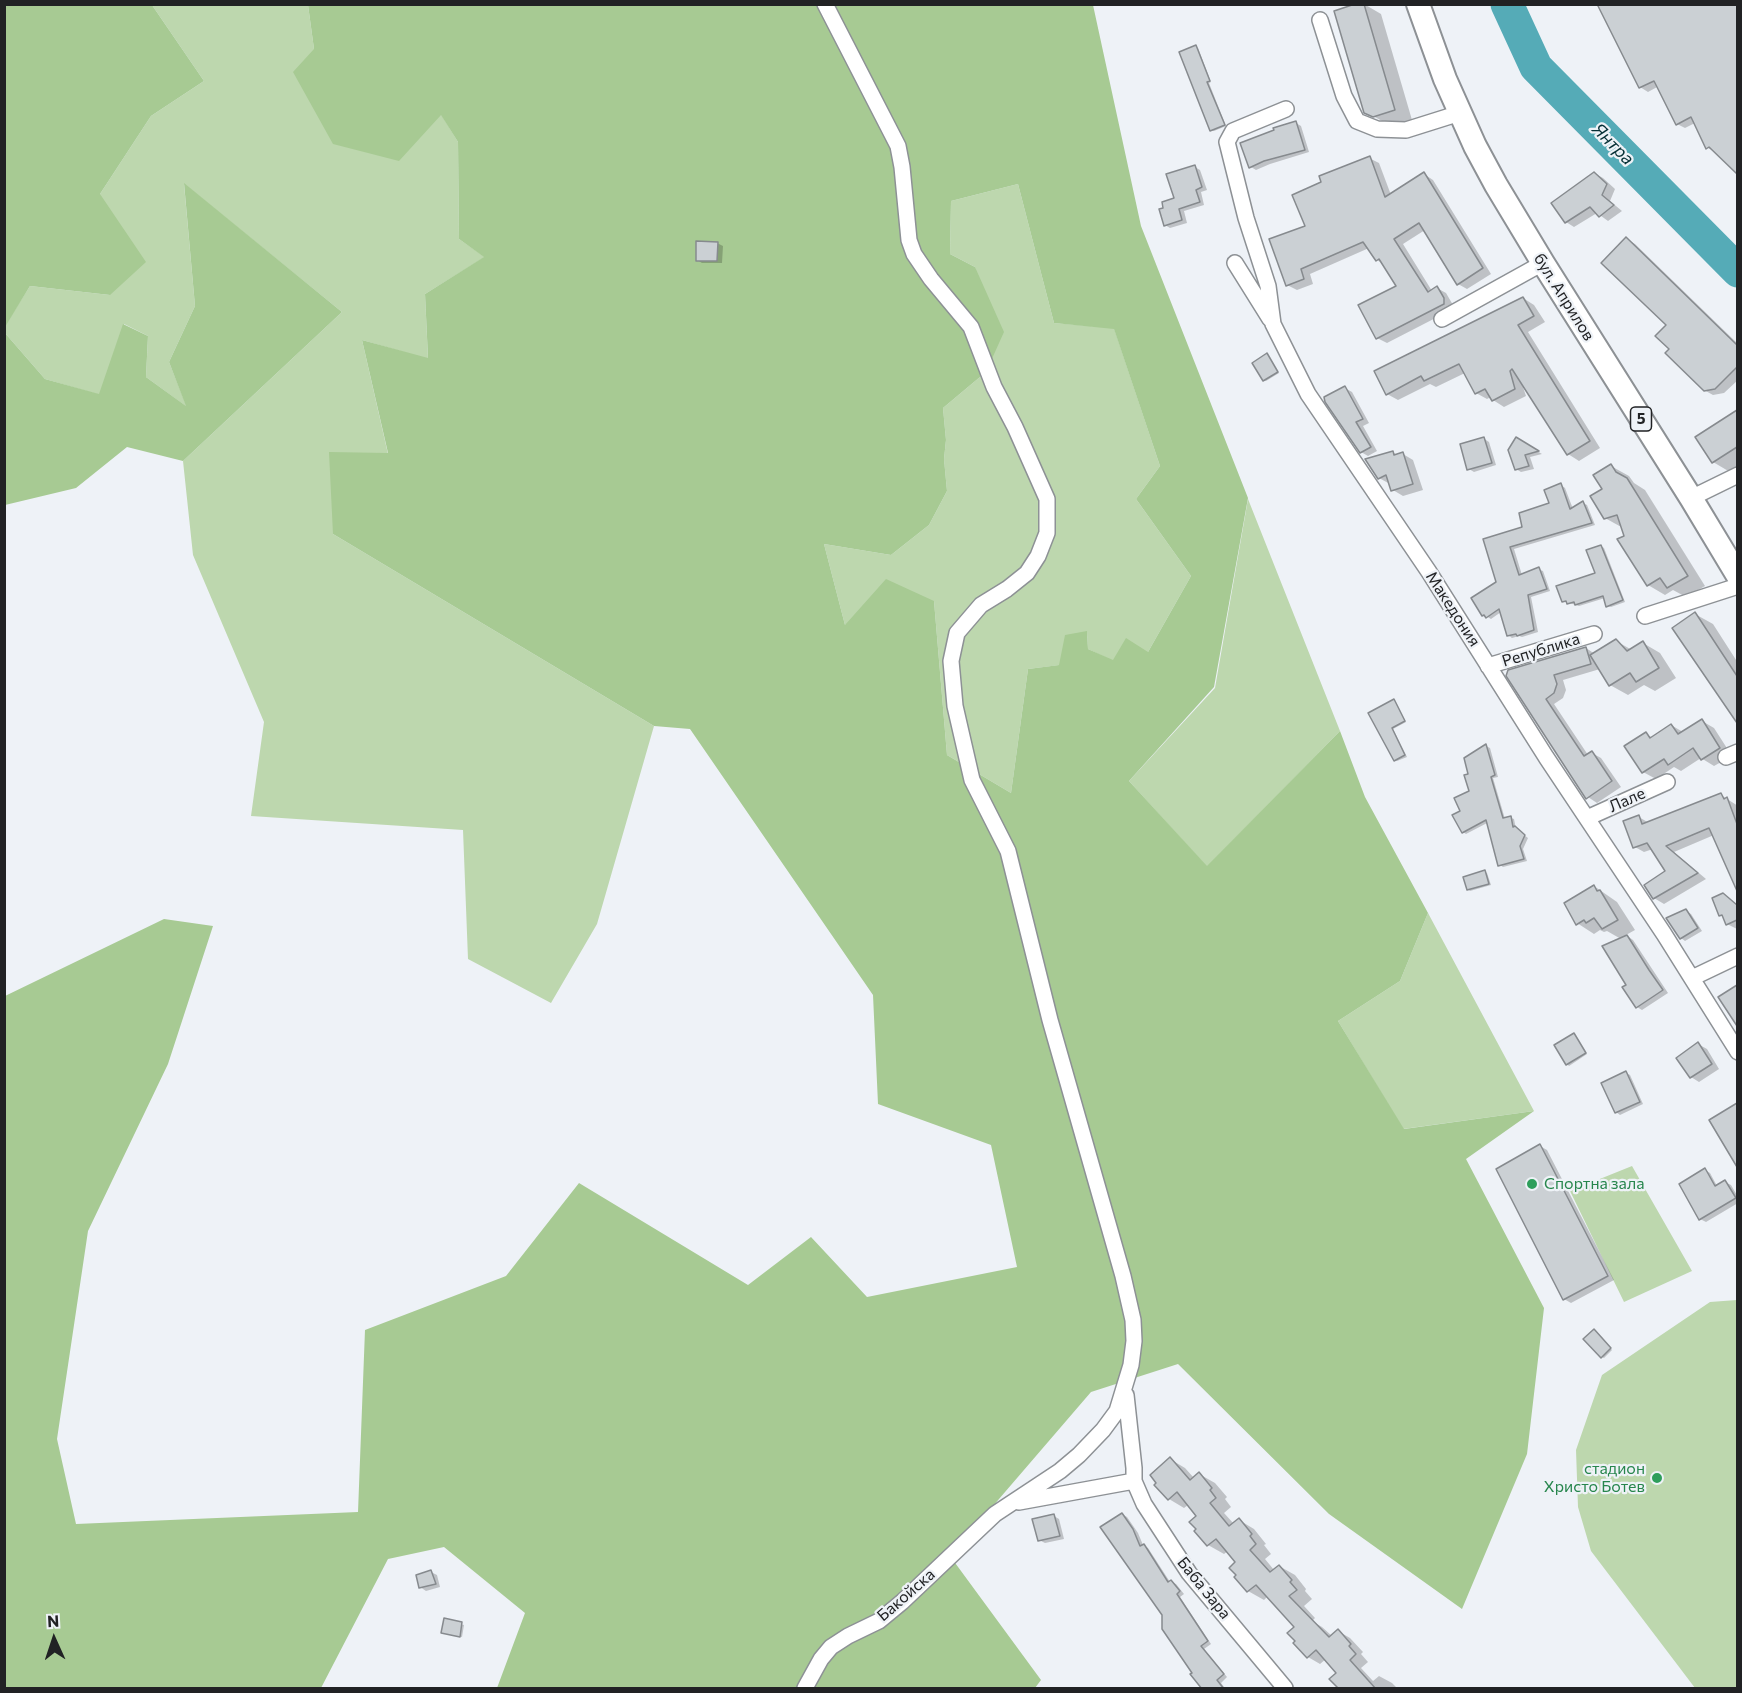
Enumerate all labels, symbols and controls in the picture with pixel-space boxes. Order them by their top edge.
water label: Янтра [1587,118,1639,170]
street label: бул. Априлов [1530,250,1598,344]
road number: 5 [1630,407,1652,431]
street label: Македония [1422,568,1484,650]
street label: Република [1500,629,1582,671]
street label: Лале [1606,784,1648,816]
place label: Спортна зала [1544,1174,1644,1194]
marker: Спортна зала [1525,1177,1539,1191]
place label: стадион Христо Ботев [1544,1459,1645,1497]
marker: стадион Христо Ботев [1650,1471,1664,1485]
street label: Баба Зара [1173,1553,1235,1623]
street label: Бакойска [873,1565,939,1625]
north arrow [24,1609,84,1669]
text: N [47,1611,60,1630]

